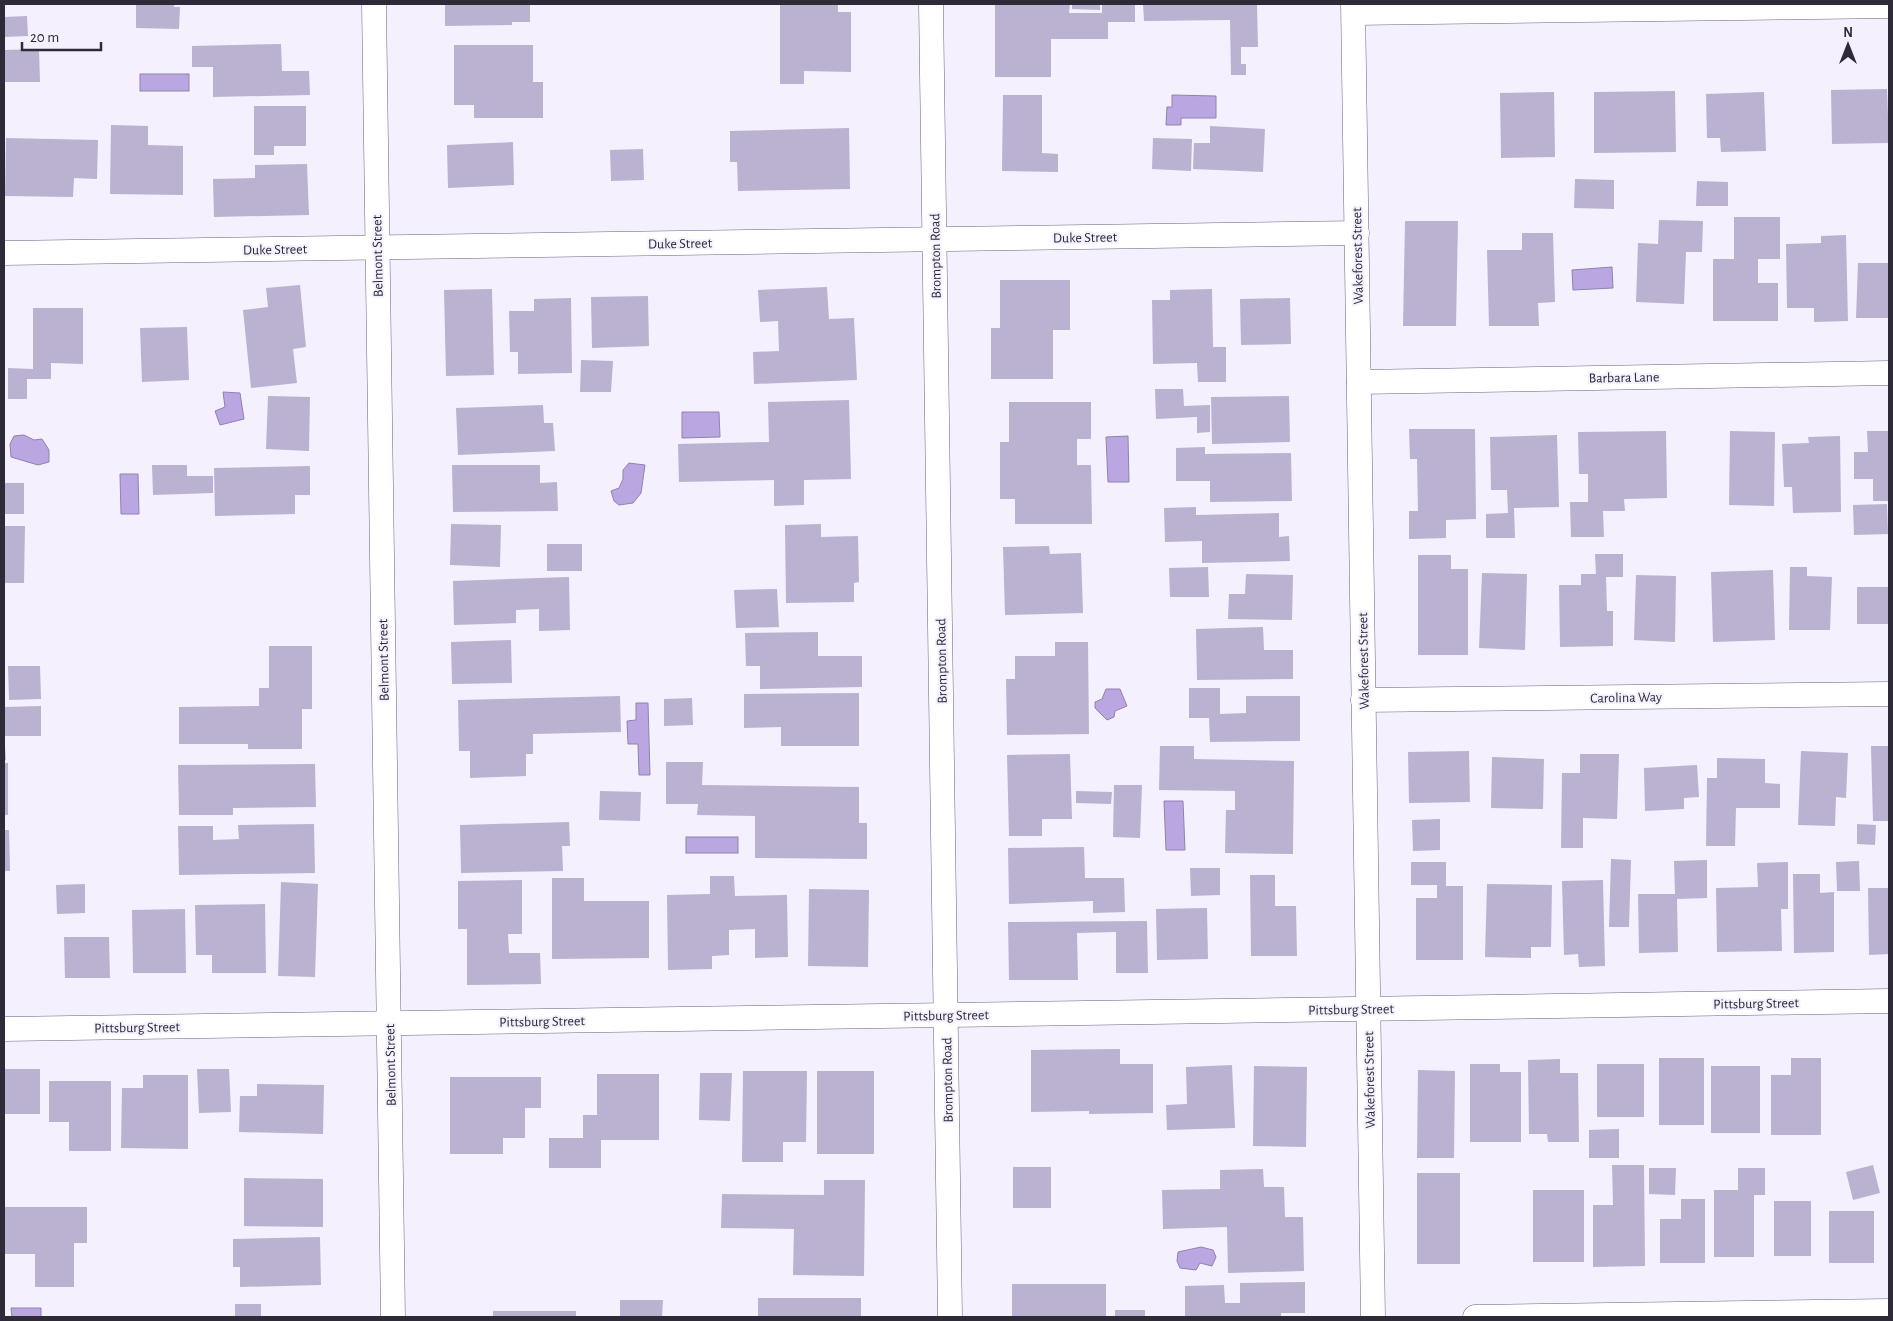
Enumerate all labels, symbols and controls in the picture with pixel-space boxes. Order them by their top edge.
scale bar [22,20,101,52]
north arrow [1823,20,1873,70]
text: N [1843,26,1853,40]
text: 20 m [30,30,59,45]
street label: Wakeforest Street [1350,207,1366,305]
street label: Brompton Road [928,213,944,299]
street label: Belmont Street [370,214,386,297]
street label: Duke Street [1053,230,1118,246]
street label: Duke Street [648,236,713,252]
street label: Duke Street [243,242,308,258]
street label: Barbara Lane [1588,370,1660,386]
street label: Wakeforest Street [1356,612,1372,710]
street label: Belmont Street [376,618,392,701]
street label: Brompton Road [934,618,950,704]
street label: Carolina Way [1590,690,1662,706]
street label: Pittsburg Street [1713,996,1799,1012]
street label: Pittsburg Street [1308,1002,1394,1018]
street label: Pittsburg Street [903,1008,989,1024]
street label: Pittsburg Street [499,1014,585,1030]
street label: Pittsburg Street [94,1020,180,1036]
street label: Belmont Street [383,1023,399,1106]
street label: Wakeforest Street [1362,1031,1378,1129]
street label: Brompton Road [940,1037,956,1123]

